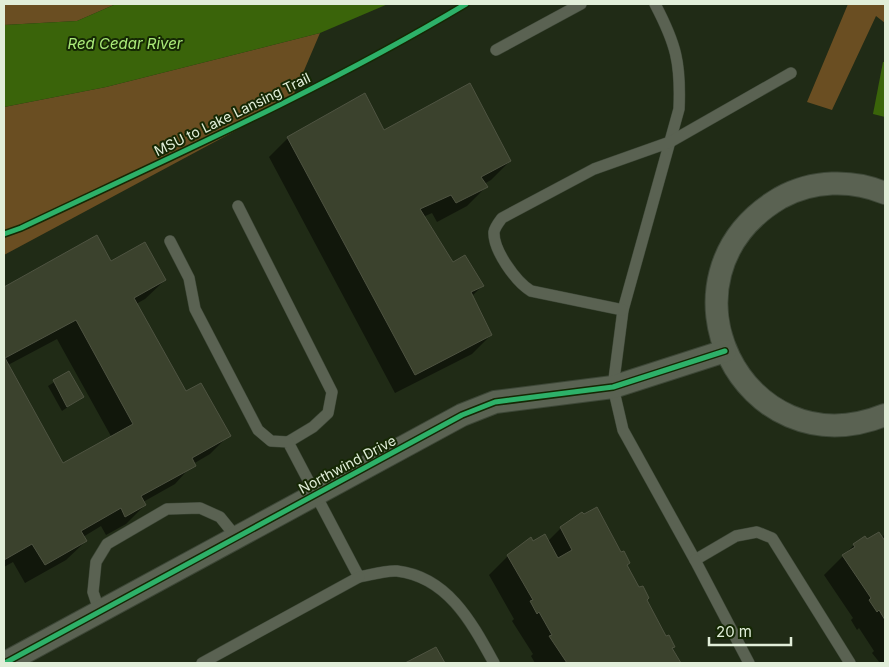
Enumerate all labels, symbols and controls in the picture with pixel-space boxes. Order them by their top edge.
water label: Red Cedar River [67,34,183,53]
street label: MSU to Lake Lansing Trail [151,69,313,159]
street label: Northwind Drive [295,431,399,497]
scale bar [709,614,792,646]
text: 20 m [716,622,752,641]

